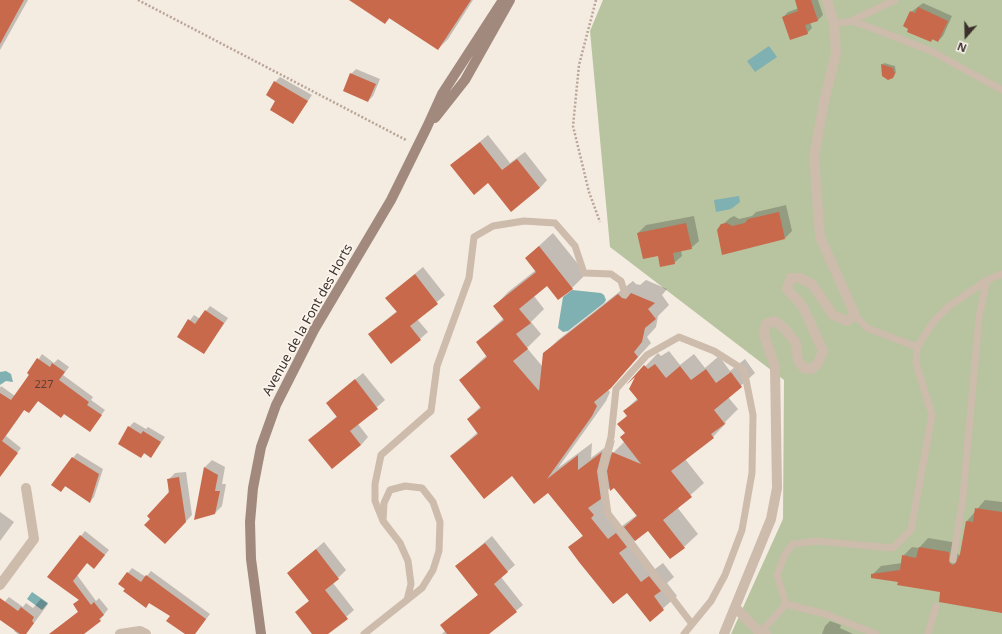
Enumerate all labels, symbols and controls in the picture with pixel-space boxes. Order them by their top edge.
north arrow [946,16,986,56]
text: N [955,39,969,56]
street label: Avenue de la Font des Horts [260,241,356,399]
house number: 227 [35,378,53,392]

